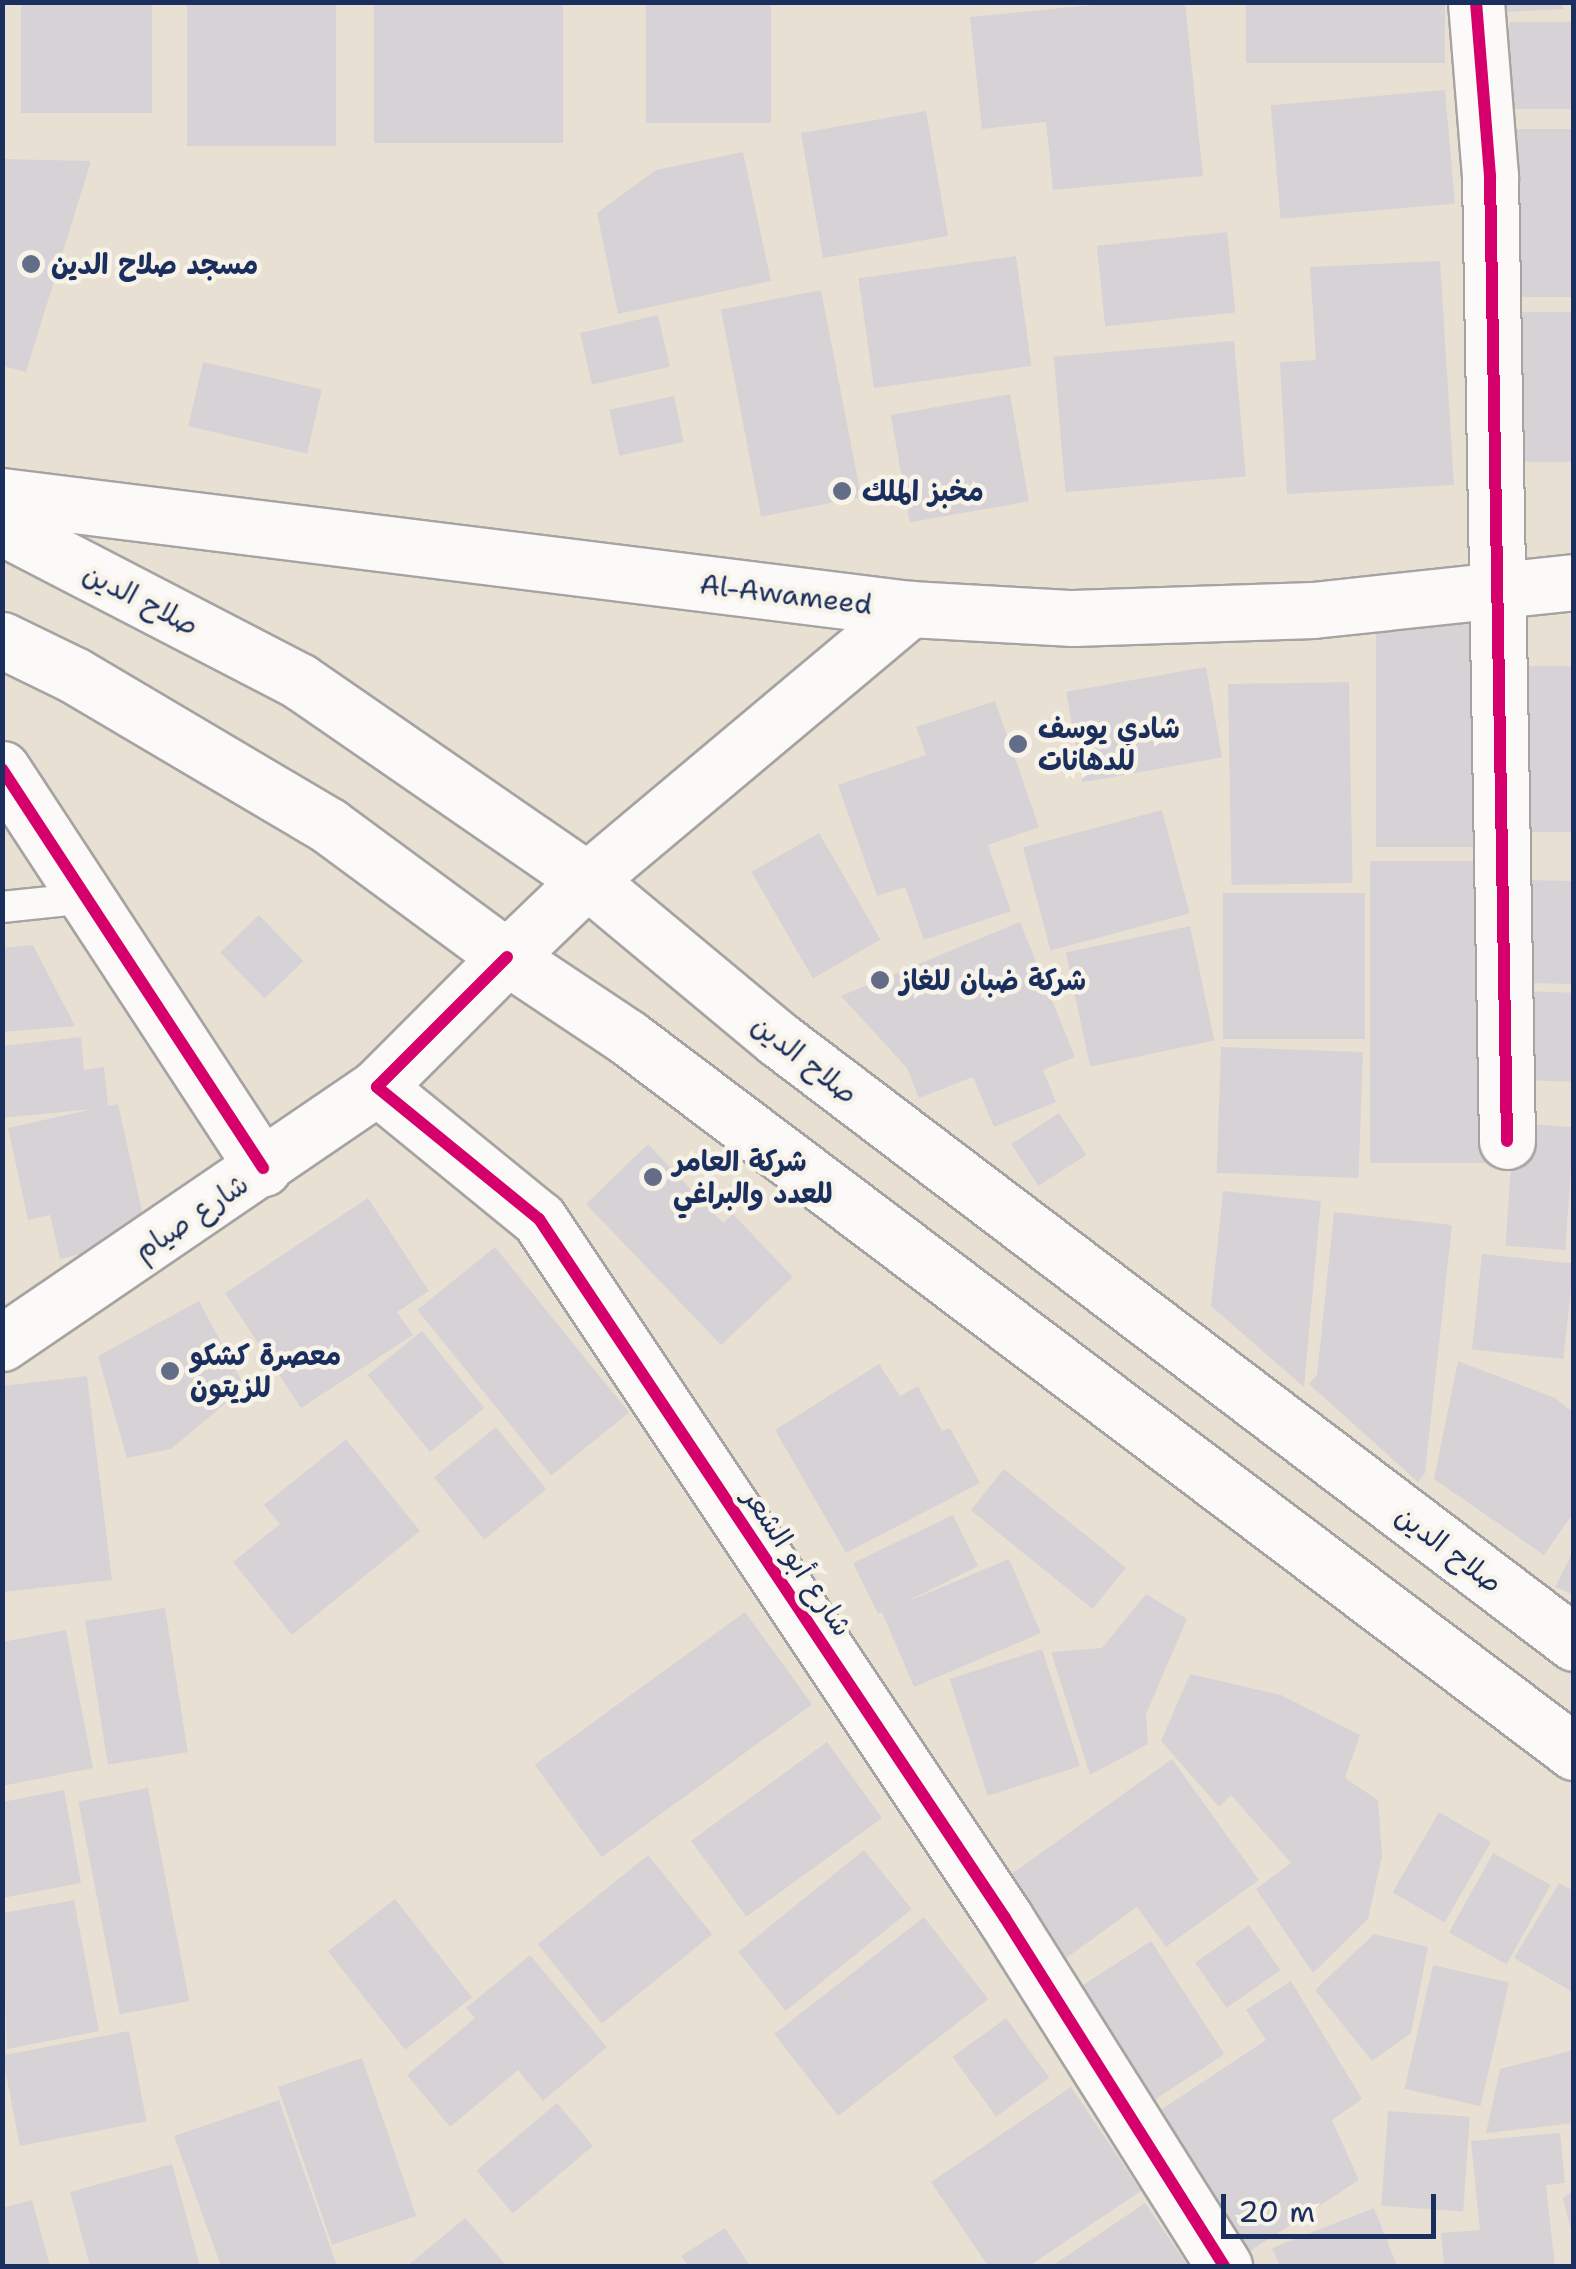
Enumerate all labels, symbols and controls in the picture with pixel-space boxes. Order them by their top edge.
place label: مسجد صلاح الدين [51,247,258,281]
marker: مسجد صلاح الدين [20,253,42,275]
place label: مخبز الملك [862,474,984,508]
marker: مخبز الملك [831,480,853,502]
street label: صلاح الدين [78,556,204,642]
street label: Al-Awameed [698,567,874,621]
place label: شادي يوسف للدهانات [1038,711,1180,777]
marker: شادي يوسف للدهانات [1007,733,1029,755]
place label: شركة ضبان للغاز [900,963,1086,997]
marker: شركة ضبان للغاز [869,969,891,991]
street label: صلاح الدين [746,1007,864,1111]
place label: شركة العامر للعدد والبراغي [673,1144,833,1210]
marker: شركة العامر للعدد والبراغي [642,1166,664,1188]
street label: شارع صيام [128,1167,254,1267]
place label: معصرة كشكو للزيتون [190,1338,341,1404]
marker: معصرة كشكو للزيتون [159,1360,181,1382]
street label: شارع أبو الشعر [736,1482,860,1642]
street label: صلاح الدين [1389,1498,1509,1600]
scale bar [1226,2174,1441,2236]
text: 20 m [1238,2191,1315,2232]

